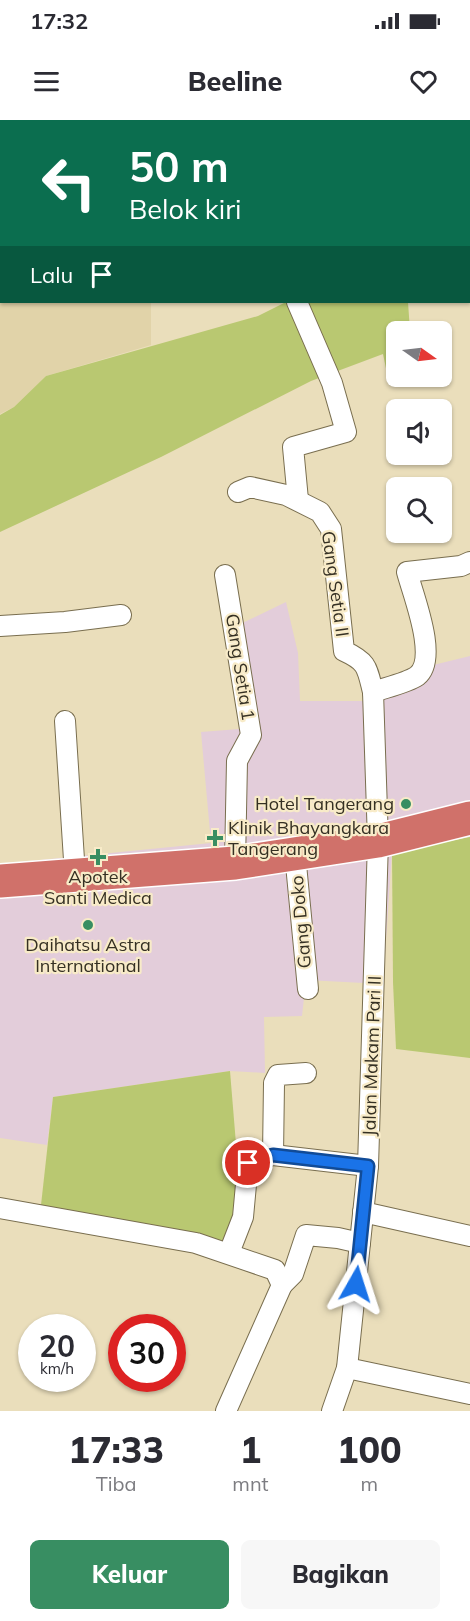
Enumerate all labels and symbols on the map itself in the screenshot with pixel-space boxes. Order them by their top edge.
north arrow [386,321,452,387]
street label: Gang Setia II [317,530,354,638]
street label: Gang Setia 1 [221,612,260,722]
place label: Hotel Tangerang [255,792,394,815]
marker: Hotel Tangerang [399,797,413,811]
place label: Klinik Bhayangkara Tangerang [228,816,389,860]
marker: Klinik Bhayangkara Tangerang [206,829,224,847]
marker: Apotek Santi Medica [91,850,105,864]
place label: Apotek Santi Medica [44,865,152,909]
street label: Gang Doko [285,875,316,969]
marker: Daihatsu Astra International [81,918,95,932]
place label: Daihatsu Astra International [25,933,151,977]
street label: Jalan Makam Pari II [357,975,386,1137]
pin [222,1137,273,1188]
position arrow [324,1252,388,1316]
speed limit sign: 30 [108,1314,186,1392]

